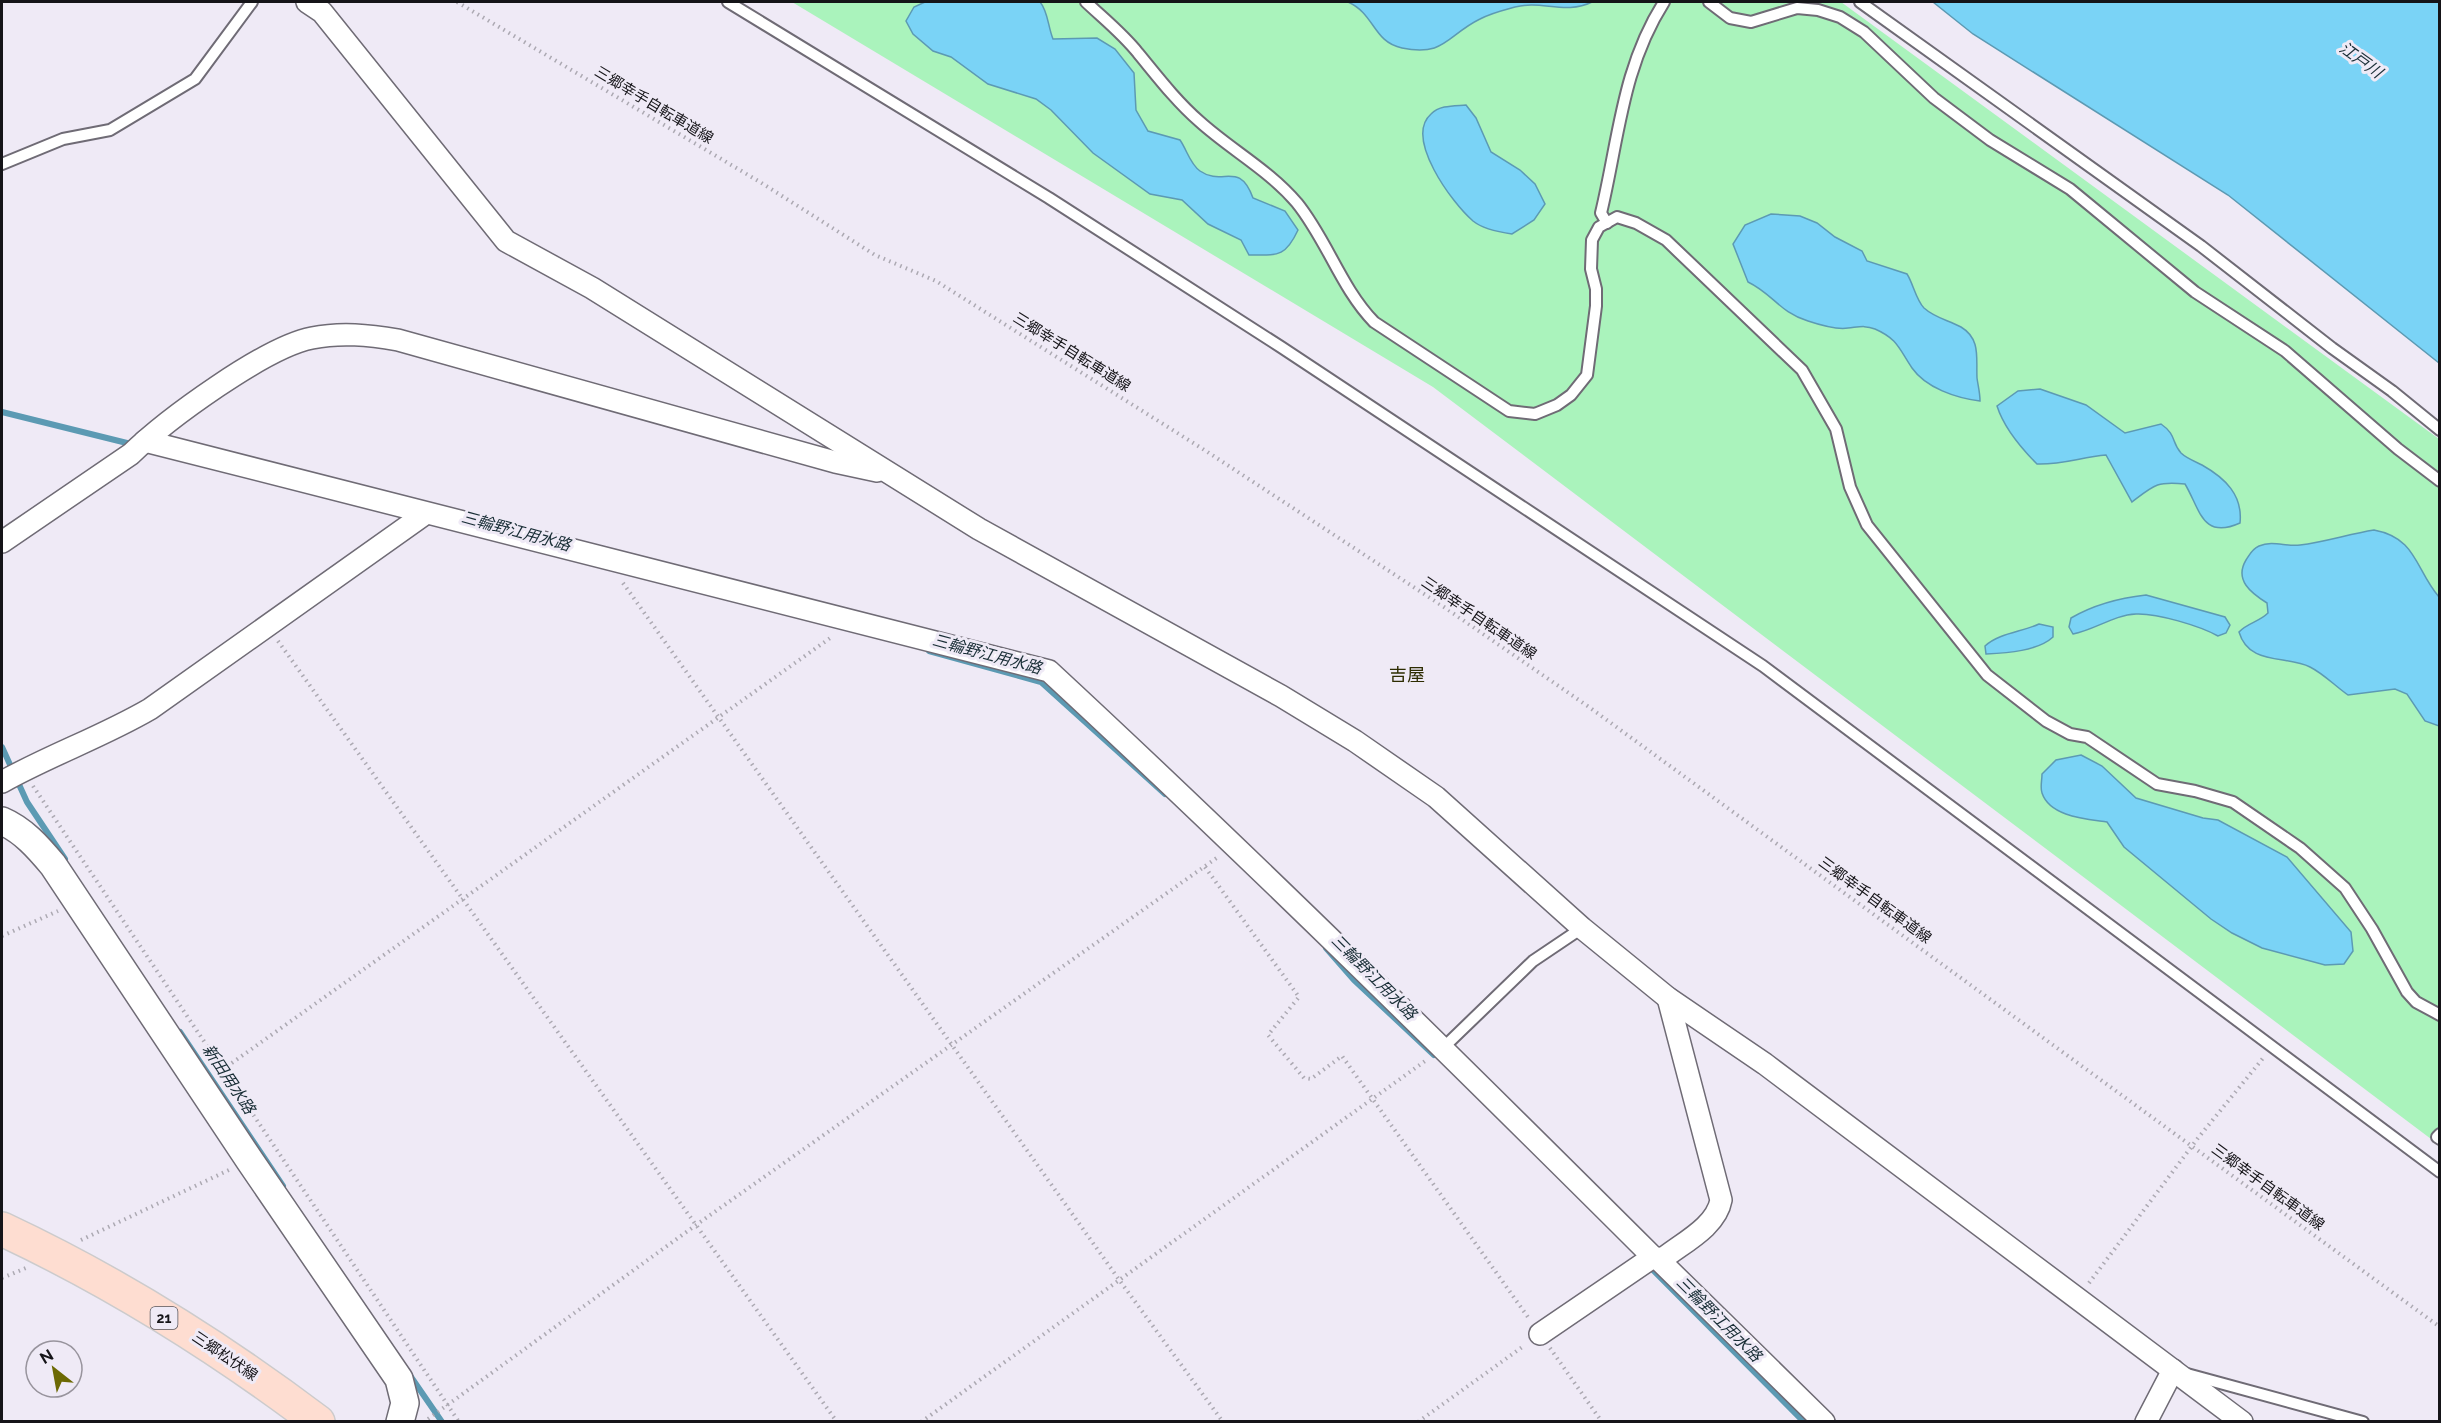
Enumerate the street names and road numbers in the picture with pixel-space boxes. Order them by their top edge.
street label: 三郷幸手自転車道線 [591,63,717,147]
street label: 三郷幸手自転車道線 [1010,309,1134,395]
street label: 三郷幸手自転車道線 [1418,573,1540,663]
street label: 三郷幸手自転車道線 [1815,853,1935,947]
street label: 三郷幸手自転車道線 [2208,1140,2328,1234]
road number: 21 [150,1307,178,1329]
street label: 三郷松伏線 [189,1328,261,1384]

